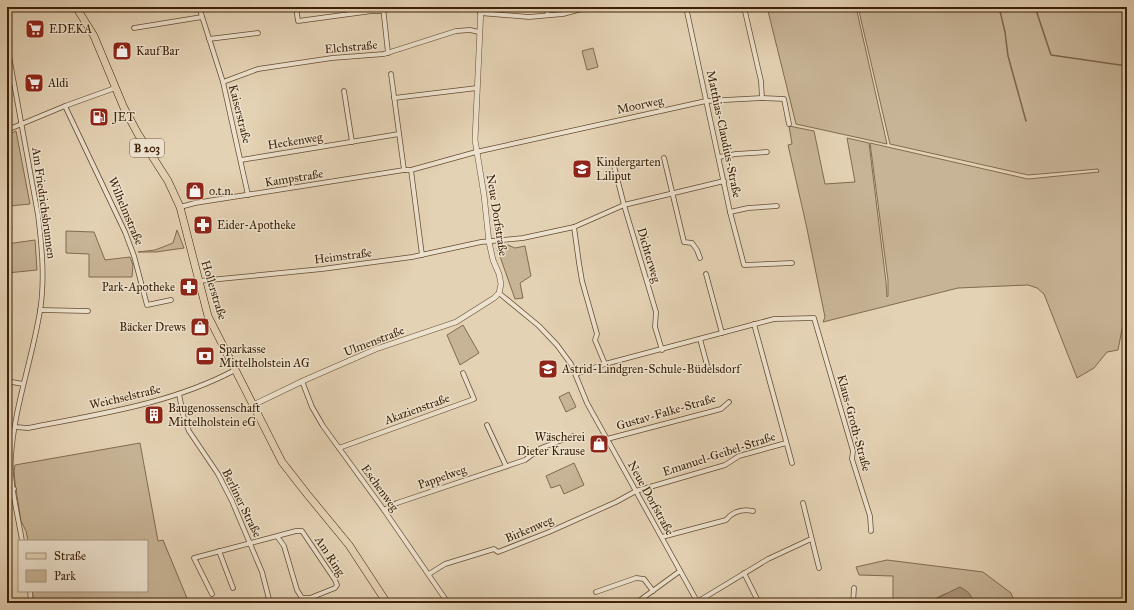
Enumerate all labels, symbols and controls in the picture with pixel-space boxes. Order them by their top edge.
supermarket icon: EDEKA [24,18,46,40]
place label: EDEKA [49,22,92,36]
street label: Elchstraße [324,38,378,56]
shop icon: KaufBar [111,40,133,62]
place label: KaufBar [136,44,180,58]
street label: Matthias-Claudius-Straße [704,69,744,199]
supermarket icon: Aldi [23,72,45,94]
place label: Aldi [47,76,69,90]
street label: Kaiserstraße [226,83,254,145]
street label: Moorweg [615,93,665,118]
fuel station icon: JET [88,106,110,128]
place label: JET [111,110,135,125]
street label: Heckenweg [266,130,324,153]
road number: B 203 [130,139,164,157]
street label: Am Friedrichsbrunnen [29,146,59,260]
place label: Kindergarten Liliput [596,155,661,183]
school or university icon: Kindergarten Liliput [571,158,593,180]
street label: Kampstraße [264,166,324,190]
street label: Neue Dorfstraße [484,173,510,257]
street label: Wilhelmstraße [105,175,147,247]
shop icon: o.t.n. [184,180,206,202]
place label: o.t.n. [209,184,233,198]
pharmacy icon: Eider-Apotheke [192,214,214,236]
place label: Eider-Apotheke [217,218,296,232]
street label: Dichterweg [634,226,664,285]
street label: Heimstraße [313,246,373,266]
street label: Hollerstraße [198,258,230,322]
pharmacy icon: Park-Apotheke [178,276,200,298]
place label: Park-Apotheke [102,280,175,294]
shop icon: Bäcker Drews [189,316,211,338]
place label: Bäcker Drews [119,320,186,334]
street label: Ulmenstraße [342,323,406,359]
place label: Sparkasse Mittelholstein AG [219,342,310,370]
bank icon: Sparkasse Mittelholstein AG [194,345,216,367]
school or university icon: Astrid-Lindgren-Schule-Büdelsdorf [537,358,559,380]
place label: Astrid-Lindgren-Schule-Büdelsdorf [561,362,742,377]
street label: Klaus-Groth-Straße [834,373,874,473]
street label: Weichselstraße [88,382,162,412]
street label: Akazienstraße [382,391,452,428]
street label: Gustav-Falke-Straße [615,391,717,433]
place label: Baugenossenschaft Mittelholstein eG [168,401,261,429]
building icon: Baugenossenschaft Mittelholstein eG [143,404,165,426]
street label: Emanuel-Geibel-Straße [661,429,777,479]
place label: Wäscherei Dieter Krause [517,430,586,458]
shop icon: Wäscherei Dieter Krause [588,433,610,455]
street label: Neue Dorfstraße [625,459,677,537]
street label: Eschenweg [358,462,402,515]
street label: Pappelweg [416,462,469,493]
street label: Berliner Straße [219,466,265,540]
street label: Birkenweg [503,512,556,546]
street label: Am Ring [311,533,348,579]
legend [18,540,148,592]
text: Straße [54,549,86,563]
text: Park [54,569,76,583]

